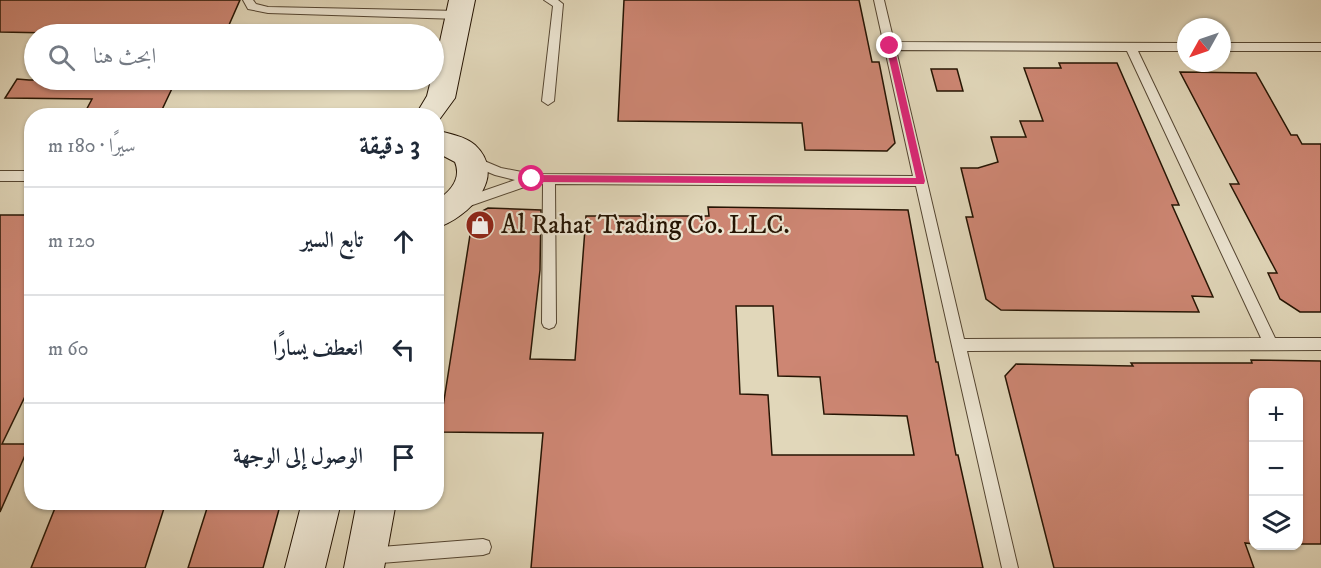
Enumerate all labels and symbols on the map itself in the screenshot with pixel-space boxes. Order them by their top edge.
north arrow [1177,18,1231,72]
route end [876,32,902,58]
route start [518,165,544,191]
shop icon: Al Rahat Trading Co. LLC. [464,209,496,241]
place label: Al Rahat Trading Co. LLC. [501,209,790,242]

